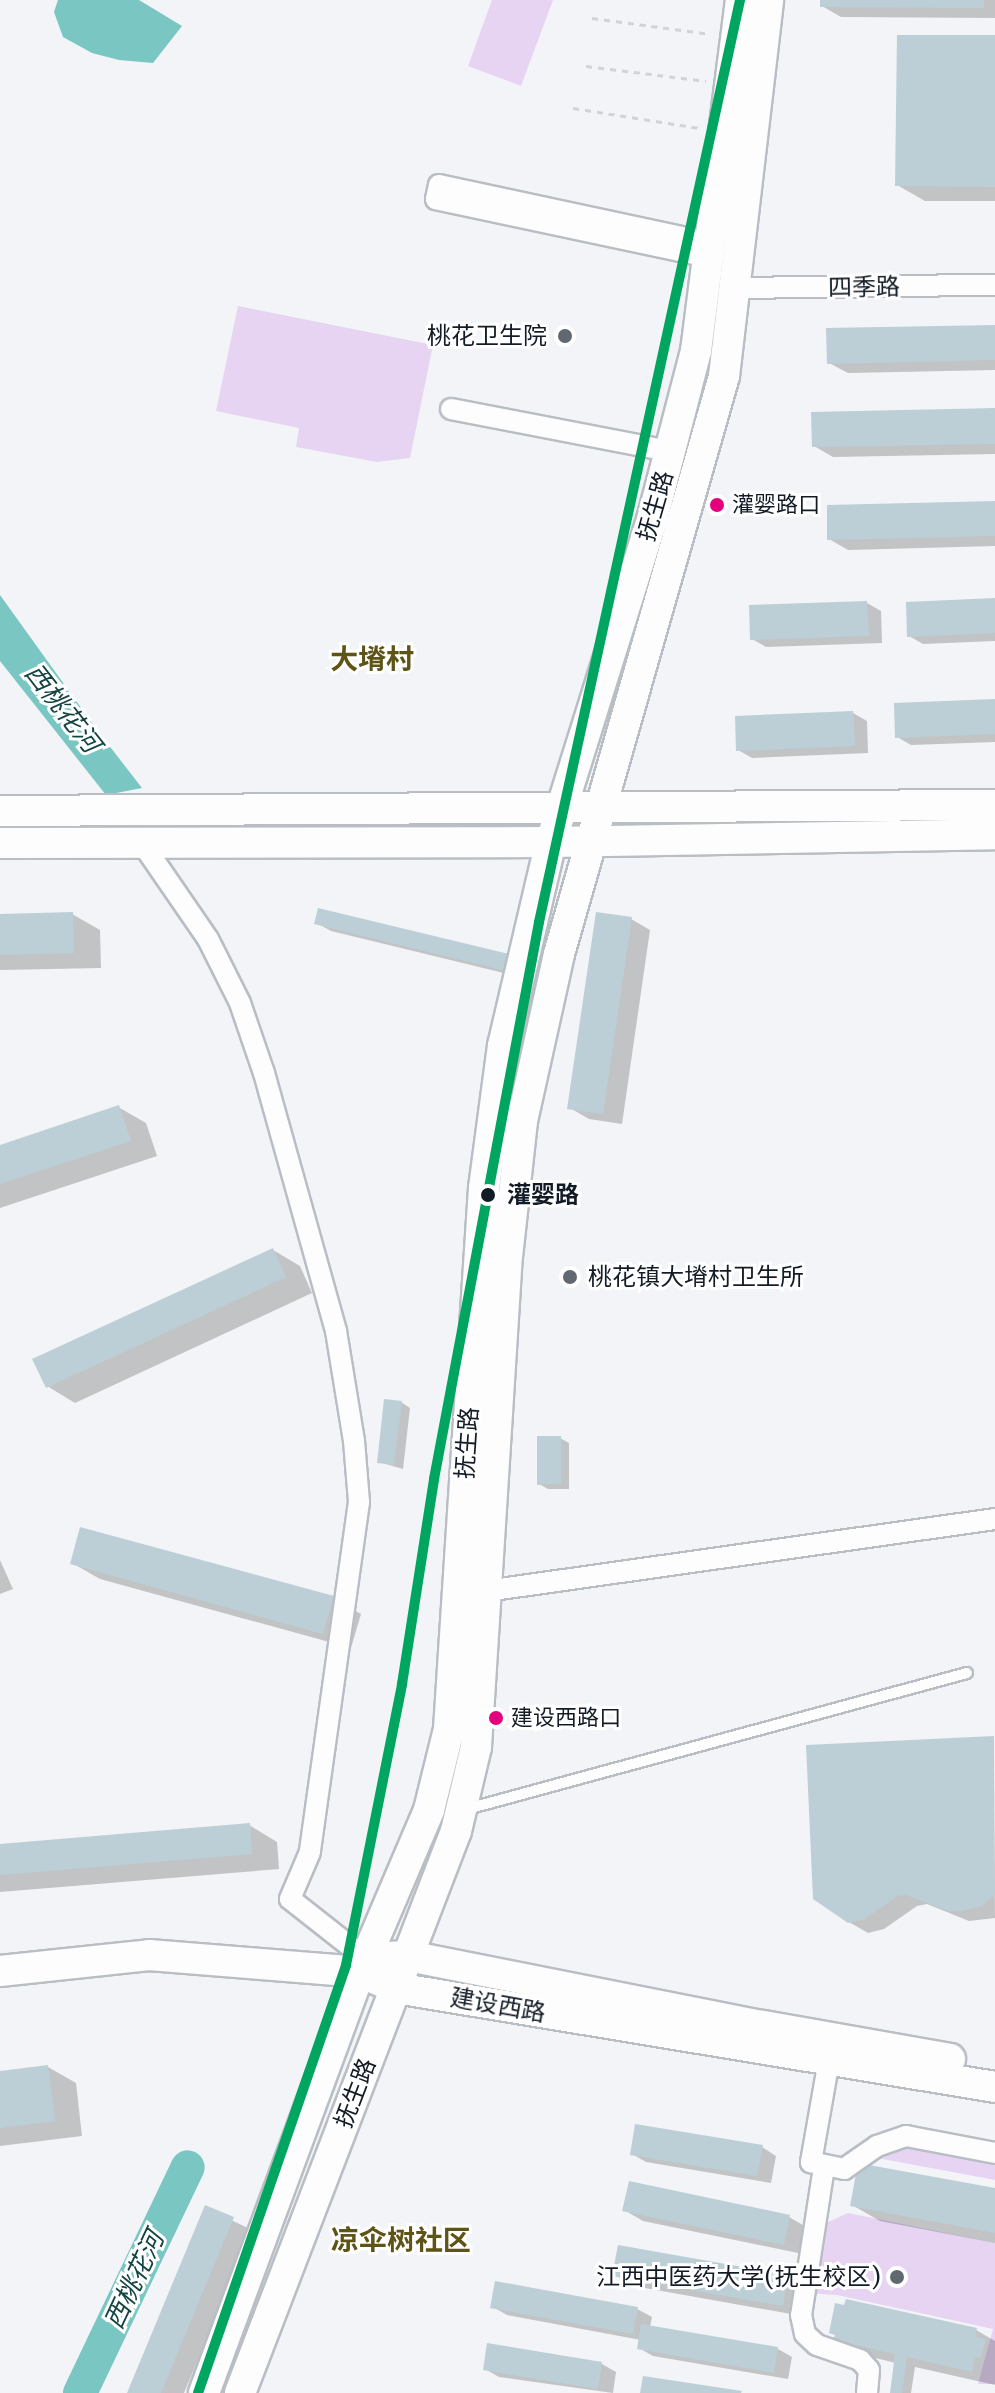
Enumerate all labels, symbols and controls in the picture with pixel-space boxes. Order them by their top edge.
street label: 四季路 [828,272,900,302]
place label: 桃花卫生院 [427,322,547,350]
marker: 桃花卫生院 [554,325,576,347]
street label: 抚生路 [631,467,679,545]
place label: 灌婴路口 [732,492,820,518]
marker: 灌婴路口 [709,497,725,513]
district label: 大塉村 [330,642,414,676]
water label: 西桃花河 [19,657,107,759]
place label: 灌婴路 [507,1181,579,1209]
marker: 灌婴路 [476,1183,500,1207]
place label: 桃花镇大塉村卫生所 [588,1263,804,1291]
marker: 桃花镇大塉村卫生所 [559,1266,581,1288]
street label: 抚生路 [450,1406,484,1480]
place label: 建设西路口 [511,1705,621,1731]
marker: 建设西路口 [488,1710,504,1726]
street label: 建设西路 [448,1982,548,2028]
street label: 抚生路 [329,2054,381,2132]
district label: 凉伞树社区 [331,2223,471,2257]
water label: 西桃花河 [98,2226,170,2334]
place label: 江西中医药大学(抚生校区) [596,2263,881,2291]
marker: 江西中医药大学(抚生校区) [888,2268,906,2286]

